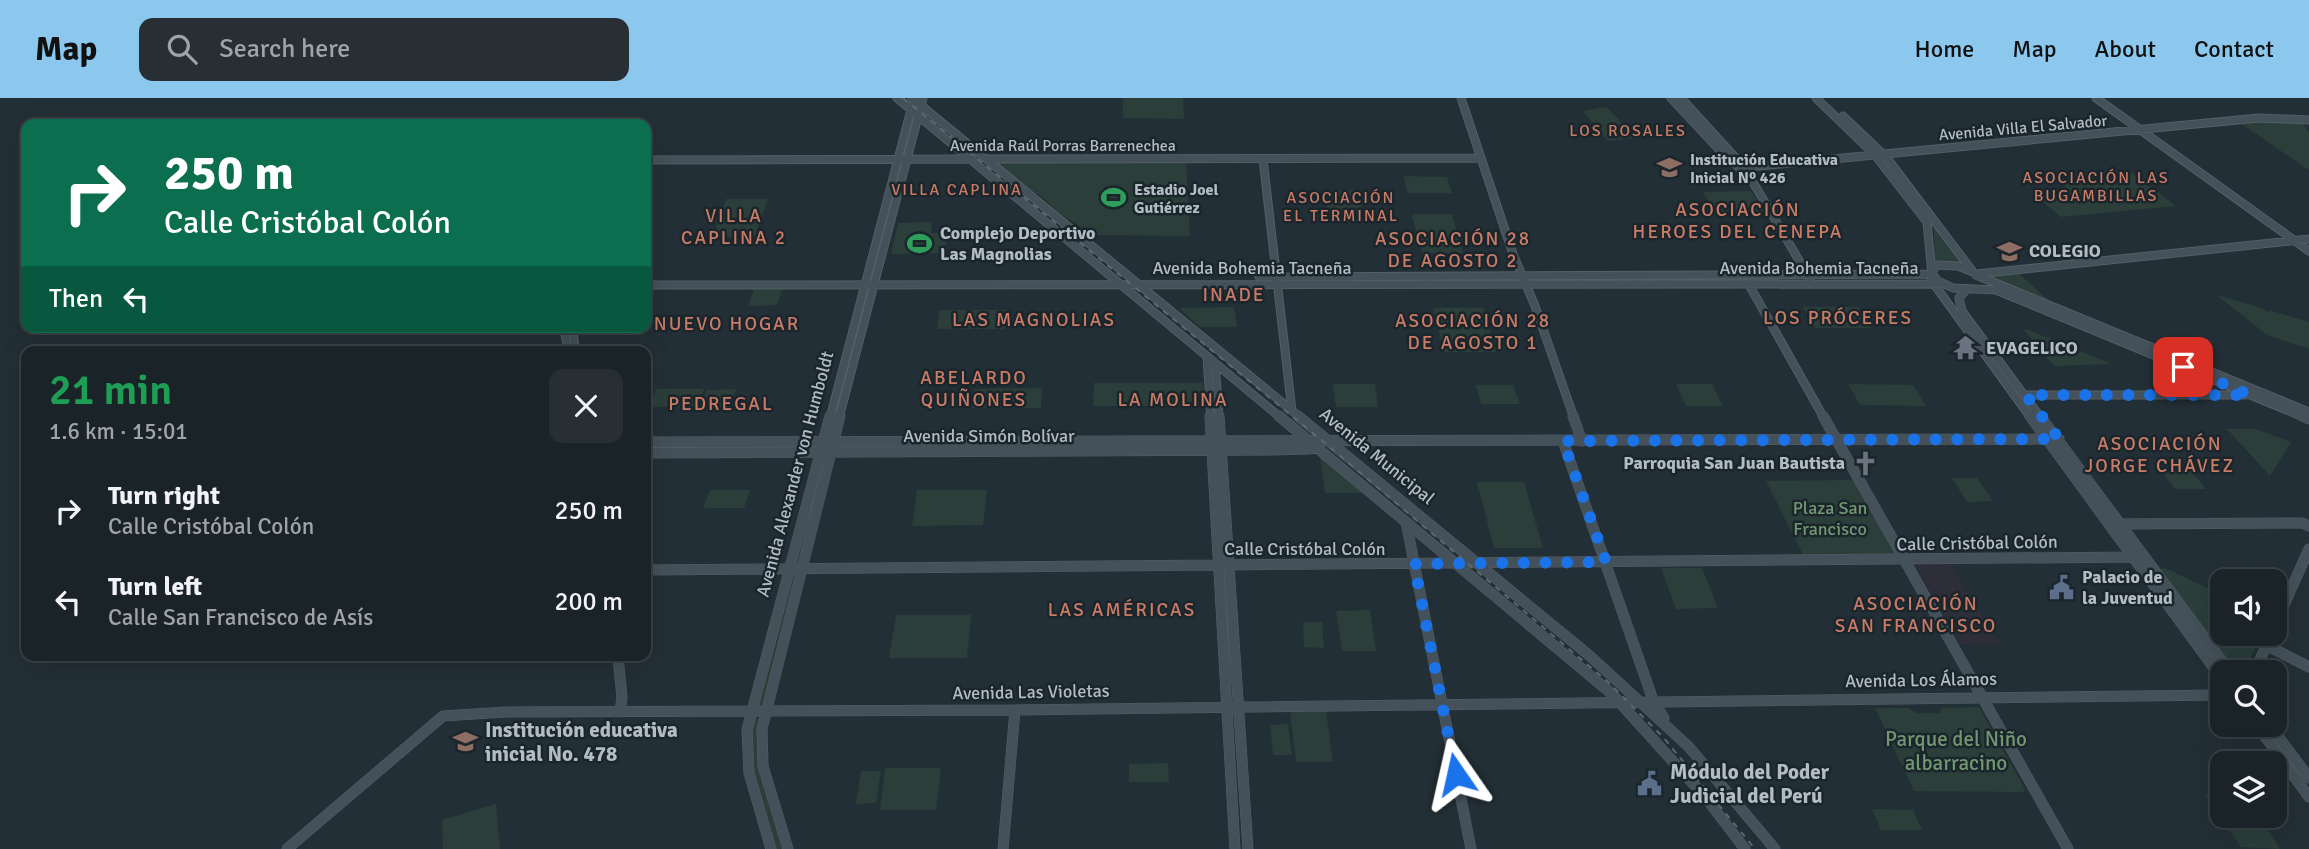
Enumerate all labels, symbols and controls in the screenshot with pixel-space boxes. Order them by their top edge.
search box [139,18,629,81]
text: Map [35,29,97,70]
icon: search [163,30,201,68]
text: Search here [219,33,350,65]
text: Home [1914,34,1974,64]
text: Map [2012,34,2057,64]
text: About [2095,34,2156,64]
text: Contact [2194,34,2274,64]
street label: Avenida Villa El Salvador [1938,111,2108,145]
district label: LOS ROSALES [1569,121,1687,141]
street label: Avenida Raúl Porras Barrenechea [950,136,1176,156]
text: 250 m [164,143,294,203]
icon: right [49,147,140,238]
place label: Institución Educativa Inicial Nº 426 [1690,150,1838,188]
school or university icon: Institución Educativa Inicial Nº 426 [1656,154,1684,182]
district label: ASOCIACIÓN LAS BUGAMBILLAS [2022,168,2170,206]
district label: VILLA CAPLINA [891,180,1023,200]
place label: Estadio Joel Gutiérrez [1134,180,1218,218]
sports icon: Estadio Joel Gutiérrez [1100,184,1128,212]
district label: ASOCIACIÓN EL TERMINAL [1283,188,1399,226]
district label: ASOCIACIÓN HEROES DEL CENEPA [1633,198,1843,244]
text: Calle Cristóbal Colón [164,203,451,242]
district label: VILLA CAPLINA 2 [681,204,787,250]
place label: Complejo Deportivo Las Magnolias [940,222,1095,265]
district label: ASOCIACIÓN 28 DE AGOSTO 2 [1375,227,1531,273]
sports icon: Complejo Deportivo Las Magnolias [906,229,934,257]
school or university icon: COLEGIO [1995,237,2023,265]
place label: COLEGIO [2029,240,2101,262]
street label: Avenida Bohemia Tacneña [1152,257,1352,279]
street label: Avenida Bohemia Tacneña [1719,257,1919,279]
icon: left [117,280,155,318]
text: Then [49,283,103,315]
district label: INADE [1202,283,1266,307]
district label: LOS PRÓCERES [1763,306,1913,330]
district label: LAS MAGNOLIAS [952,308,1116,332]
district label: ASOCIACIÓN 28 DE AGOSTO 1 [1395,309,1551,355]
district label: NUEVO HOGAR [654,312,800,336]
temple icon: EVAGELICO [1952,334,1980,362]
place label: EVAGELICO [1986,337,2078,359]
pin [2153,337,2213,397]
icon: arrive [2164,348,2202,386]
street label: Avenida Alexander von Humboldt [752,349,838,599]
text: 21 min [49,365,172,416]
district label: ABELARDO QUIÑONES [920,366,1028,412]
button: close [549,369,623,443]
district label: LA MOLINA [1117,388,1229,412]
district label: PEDREGAL [668,392,774,416]
street label: Avenida Municipal [1315,403,1439,509]
text: 1.6 km · 15:01 [49,417,188,446]
street label: Avenida Simón Bolívar [903,425,1075,447]
district label: ASOCIACIÓN JORGE CHÁVEZ [2085,432,2235,478]
church icon: Parroquia San Juan Bautista [1851,449,1879,477]
place label: Parroquia San Juan Bautista [1623,452,1845,474]
text: Turn right [108,480,220,512]
icon: right [49,492,87,530]
text: 250 m [554,495,623,527]
park label: Plaza San Francisco [1793,497,1867,540]
text: Calle Cristóbal Colón [108,512,314,541]
street label: Calle Cristóbal Colón [1896,531,2058,555]
street label: Calle Cristóbal Colón [1224,538,1386,560]
place label: Palacio de la Juventud [2082,566,2173,609]
map controls [2210,569,2287,828]
button: sound [2210,569,2287,646]
text: Turn left [108,571,202,603]
public building icon: Palacio de la Juventud [2048,573,2076,601]
icon: left [49,583,87,621]
text: 200 m [554,586,623,618]
district label: ASOCIACIÓN SAN FRANCISCO [1835,592,1997,638]
district label: LAS AMÉRICAS [1048,598,1196,622]
text: Calle San Francisco de Asís [108,603,373,632]
button: search [2210,660,2287,737]
street label: Avenida Los Álamos [1845,668,1997,692]
street label: Avenida Las Violetas [952,680,1110,704]
place label: Institución educativa inicial No. 478 [485,717,678,767]
park label: Parque del Niño albarracino [1885,726,2027,776]
school or university icon: Institución educativa inicial No. 478 [451,728,479,756]
position arrow [1419,737,1493,811]
button: layers [2210,751,2287,828]
place label: Módulo del Poder Judicial del Perú [1670,759,1830,809]
public building icon: Módulo del Poder Judicial del Perú [1636,770,1664,798]

